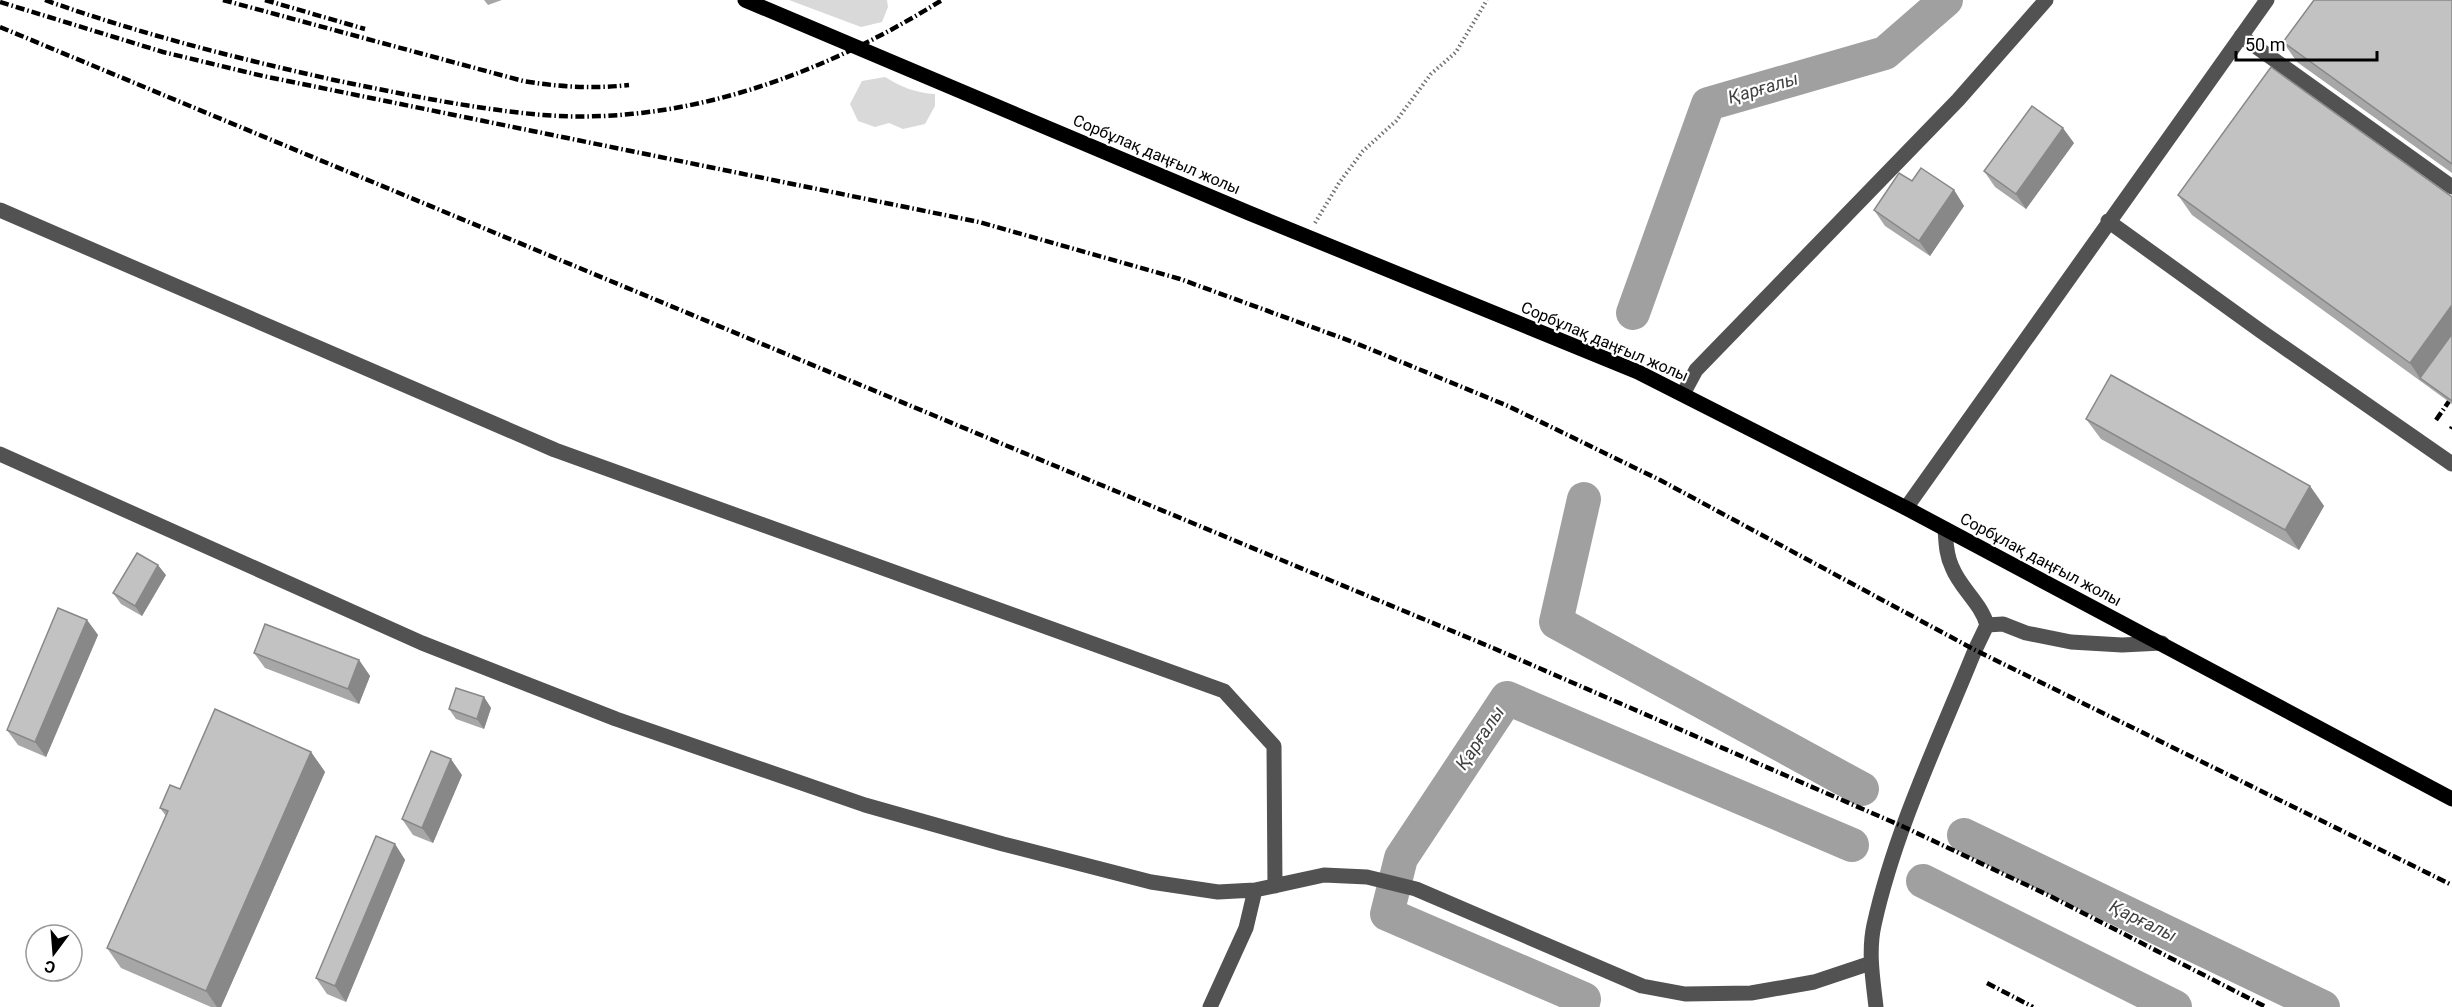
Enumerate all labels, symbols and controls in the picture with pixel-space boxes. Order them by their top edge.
scale bar [2236,24,2377,62]
text: 50 m [2245,34,2285,55]
water label: Қарғалы [1725,67,1800,108]
street label: Сорбұлақ даңғыл жолы [1070,111,1243,198]
street label: Сорбұлақ даңғыл жолы [1518,298,1691,385]
street label: Сорбұлақ даңғыл жолы [1957,509,2125,610]
water label: Қарғалы [1451,702,1508,774]
water label: Қарғалы [2106,895,2180,946]
north arrow [24,923,84,983]
text: С [42,956,58,978]

